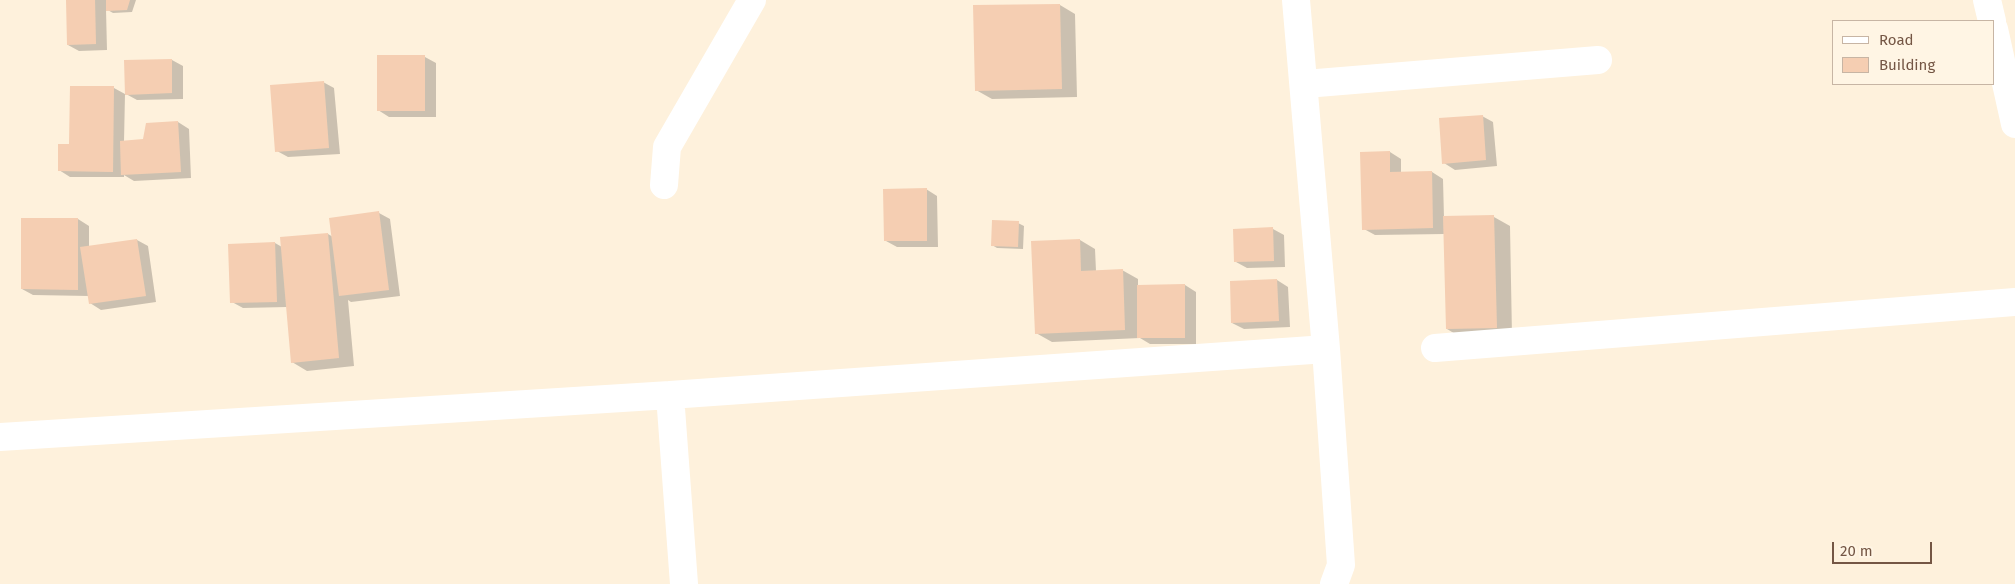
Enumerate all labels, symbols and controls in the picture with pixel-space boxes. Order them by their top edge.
legend [1832,20,1995,85]
text: Road [1879,31,1914,49]
text: Building [1879,56,1935,74]
scale bar [1835,532,1935,564]
text: 20 m [1840,542,1873,560]

